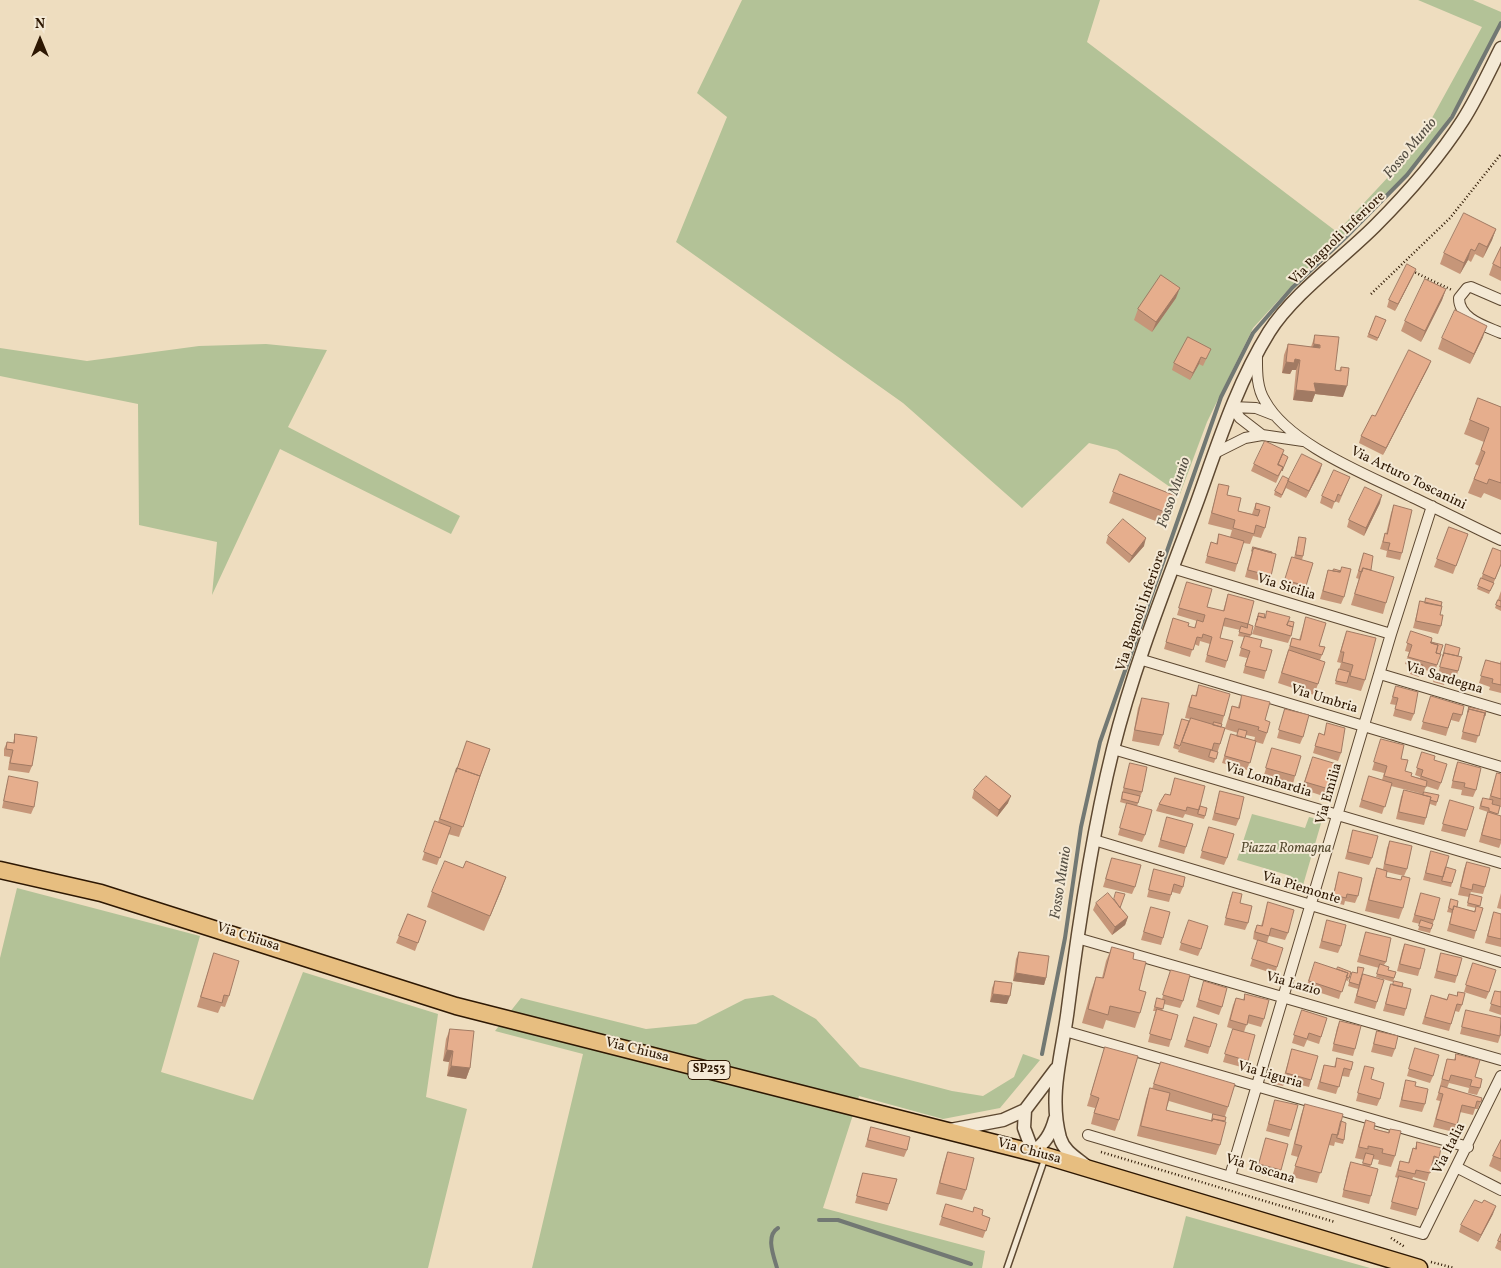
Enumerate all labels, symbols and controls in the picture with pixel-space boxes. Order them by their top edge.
north arrow [15,15,65,65]
text: N [35,15,45,34]
water label: Fosso Munio [1380,115,1442,183]
street label: Via Bagnoli Inferiore [1286,189,1390,289]
street label: Via Arturo Toscanini [1347,444,1469,514]
water label: Fosso Munio [1154,455,1196,531]
street label: Via Bagnoli Inferiore [1113,548,1171,674]
street label: Via Sicilia [1255,571,1317,605]
street label: Via Sardegna [1403,659,1485,699]
street label: Via Umbria [1288,682,1360,718]
street label: Via Lombardia [1222,760,1314,802]
street label: Via Emilia [1313,761,1347,827]
park label: Piazza Romagna [1241,841,1331,857]
water label: Fosso Munio [1047,845,1077,921]
street label: Via Piemonte [1260,869,1342,909]
street label: Via Chiusa [214,920,282,956]
street label: Via Lazio [1264,969,1322,1001]
street label: Via Chiusa [603,1035,671,1067]
street label: Via Liguria [1235,1059,1305,1093]
road number: SP253 [688,1060,730,1080]
street label: Via Italia [1430,1121,1470,1177]
street label: Via Chiusa [995,1135,1063,1169]
street label: Via Toscana [1223,1151,1297,1189]

